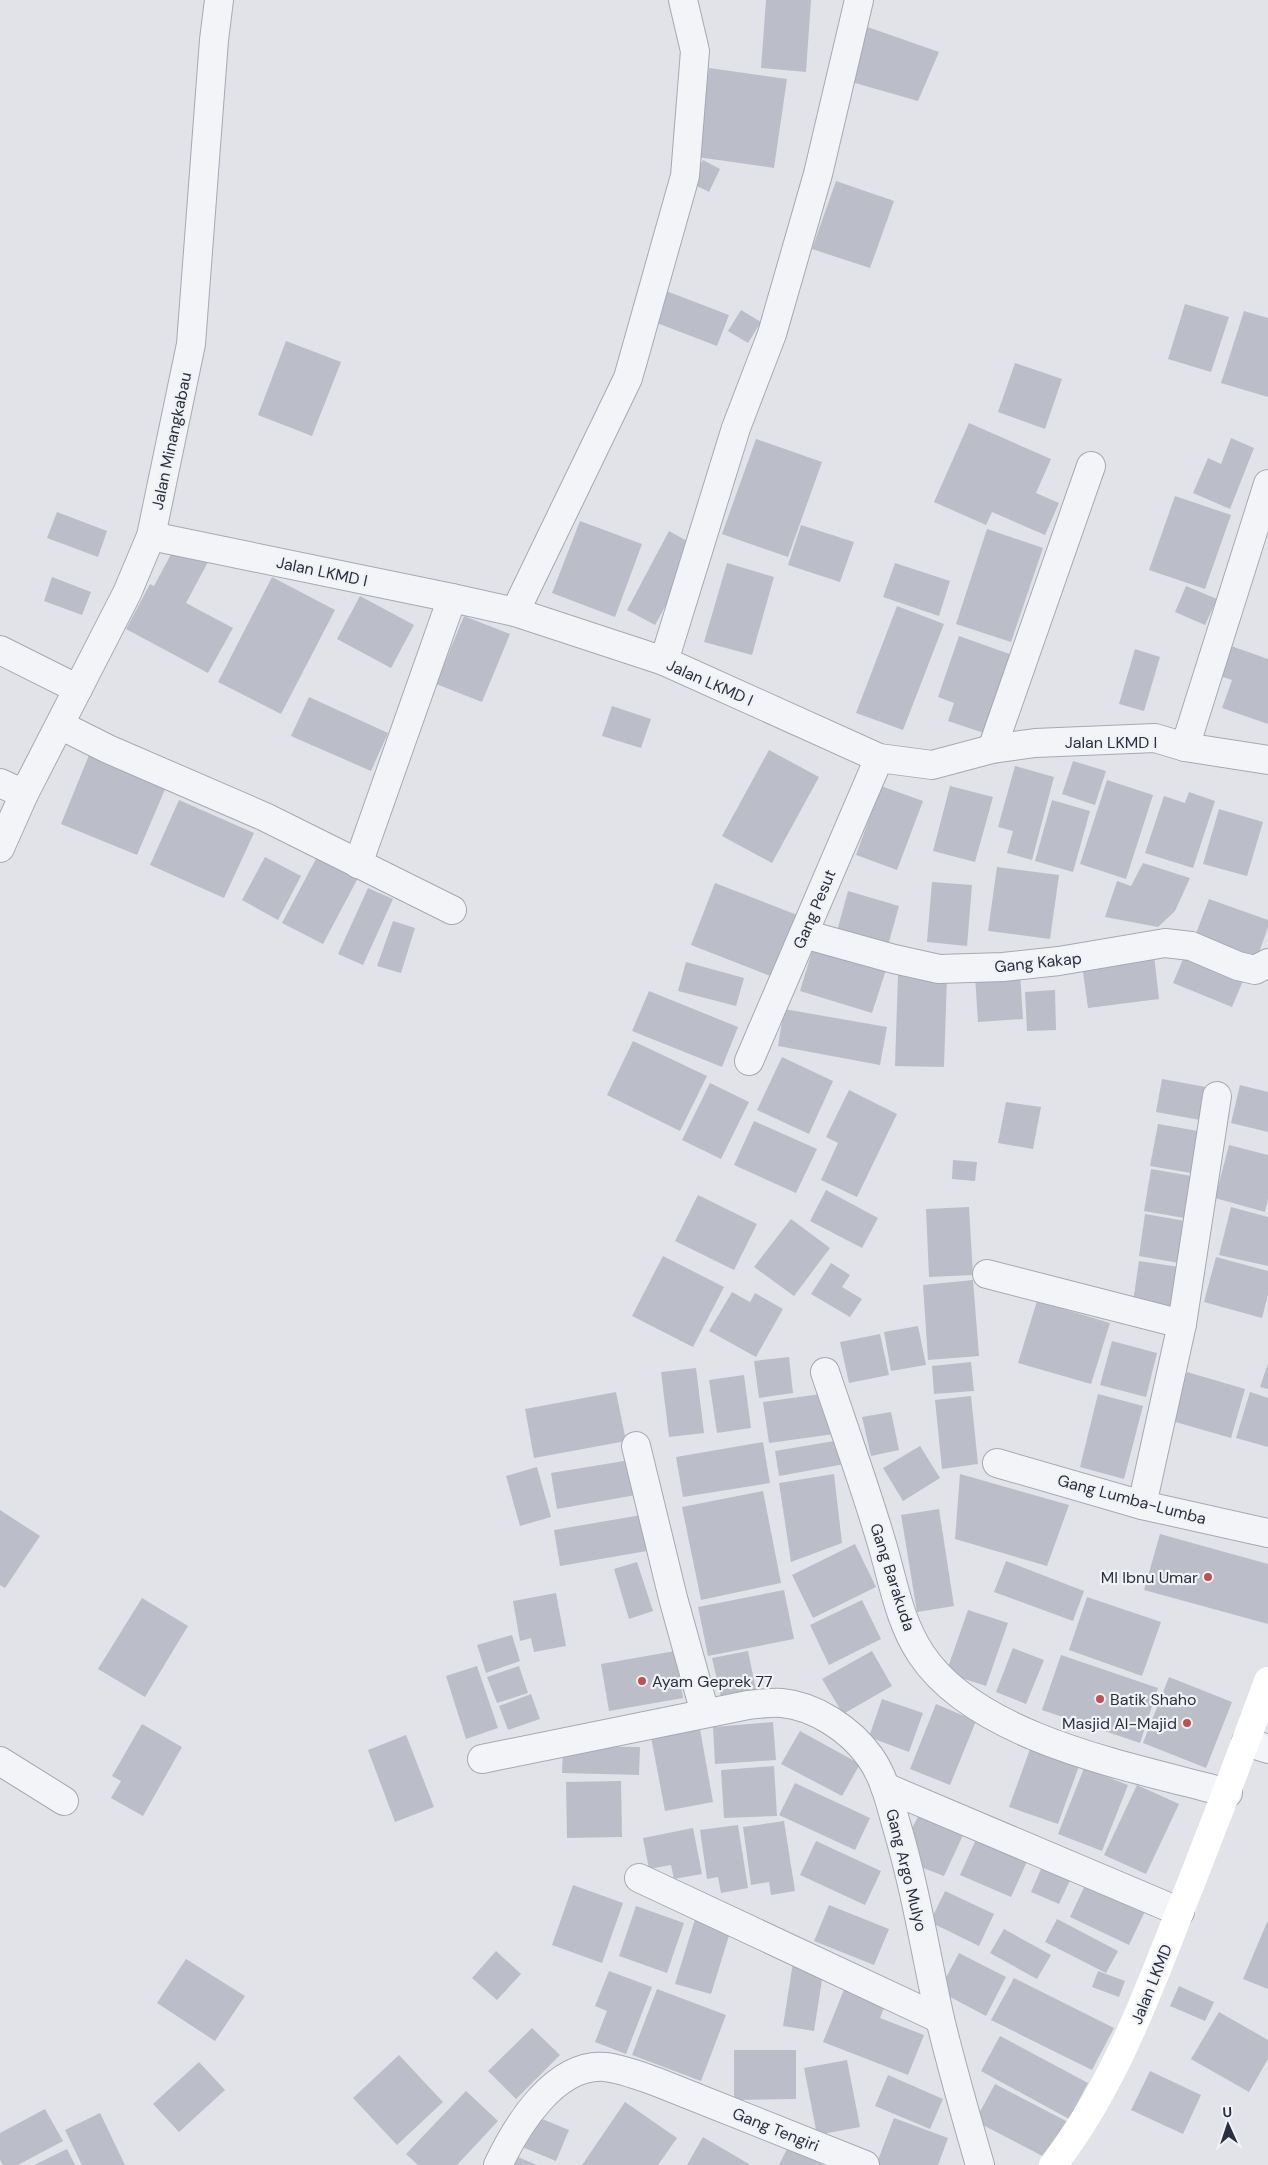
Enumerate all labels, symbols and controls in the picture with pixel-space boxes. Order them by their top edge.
street label: Jalan Minangkabau [147,370,196,512]
street label: Jalan LKMD I [274,552,369,591]
street label: Jalan LKMD I [663,654,756,711]
street label: Jalan LKMD I [1065,732,1157,753]
street label: Gang Pesut [788,866,841,952]
street label: Gang Kakap [993,947,1083,978]
street label: Gang Lumba-Lumba [1055,1470,1208,1529]
street label: Gang Barakuda [865,1521,920,1634]
place label: MI Ibnu Umar [1101,1567,1198,1588]
marker: MI Ibnu Umar [1202,1571,1214,1583]
place label: Ayam Geprek 77 [652,1671,773,1692]
marker: Ayam Geprek 77 [636,1675,648,1687]
place label: Batik Shaho [1110,1689,1196,1710]
marker: Batik Shaho [1094,1693,1106,1705]
place label: Masjid Al-Majid [1062,1713,1177,1734]
marker: Masjid Al-Majid [1181,1717,1193,1729]
street label: Gang Argo Mulyo [881,1807,932,1934]
street label: Jalan LKMD [1126,1941,1177,2027]
north arrow [1203,2100,1253,2150]
street label: Gang Tengiri [729,2103,822,2156]
text: U [1222,2103,1233,2121]

